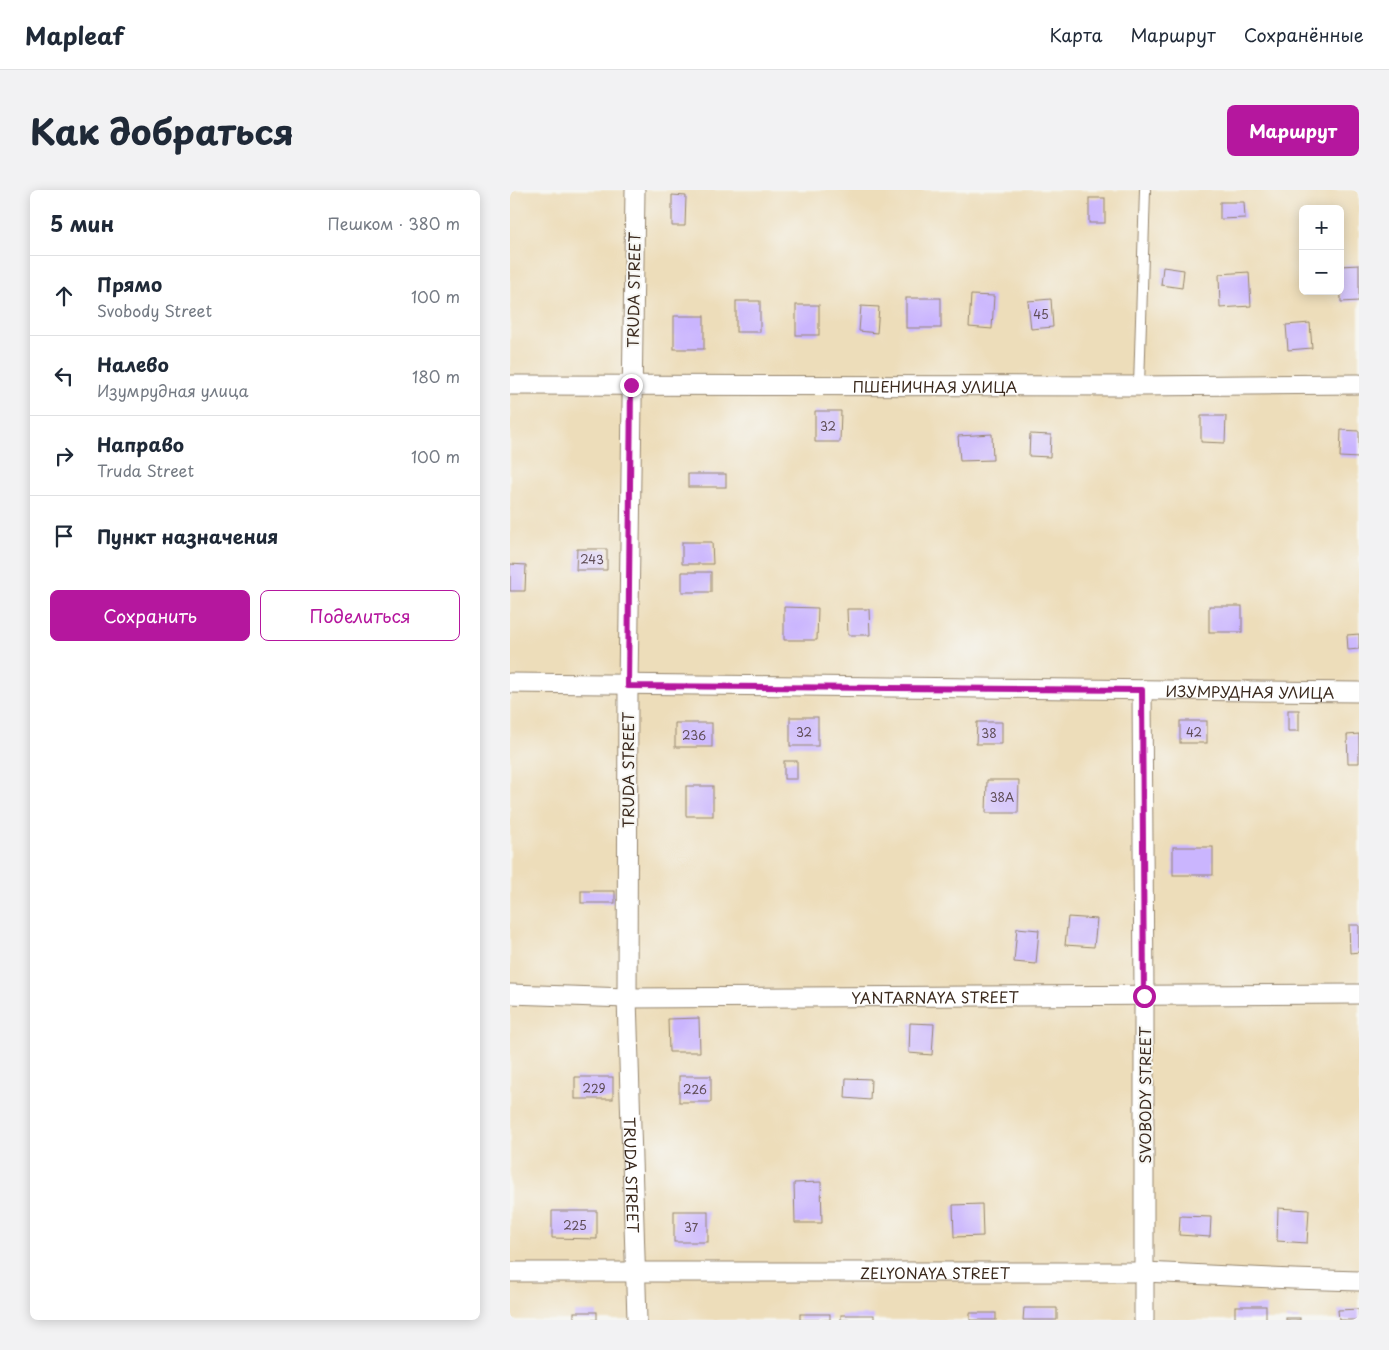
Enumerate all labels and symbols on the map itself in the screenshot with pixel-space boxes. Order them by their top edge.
street label: TRUDA STREET [620,231,646,348]
house number: 45 [1033,305,1049,323]
route end [620,374,643,397]
street label: ПШЕНИЧНАЯ УЛИЦА [853,374,1017,397]
house number: 32 [820,417,836,435]
house number: 243 [580,550,604,568]
street label: ИЗУМРУДНАЯ УЛИЦА [1166,678,1334,703]
street label: TRUDA STREET [616,711,639,828]
house number: 32 [796,723,812,741]
house number: 42 [1186,723,1202,741]
house number: 38 [981,724,997,742]
house number: 236 [682,726,706,744]
house number: 38А [990,788,1014,806]
street label: YANTARNAYA STREET [851,984,1020,1008]
route start [1133,985,1156,1008]
street label: SVOBODY STREET [1133,1026,1156,1163]
house number: 229 [583,1079,605,1097]
house number: 226 [683,1080,707,1098]
street label: TRUDA STREET [619,1117,646,1234]
house number: 225 [563,1216,587,1234]
house number: 37 [684,1218,699,1236]
street label: ZELYONAYA STREET [860,1261,1011,1284]

